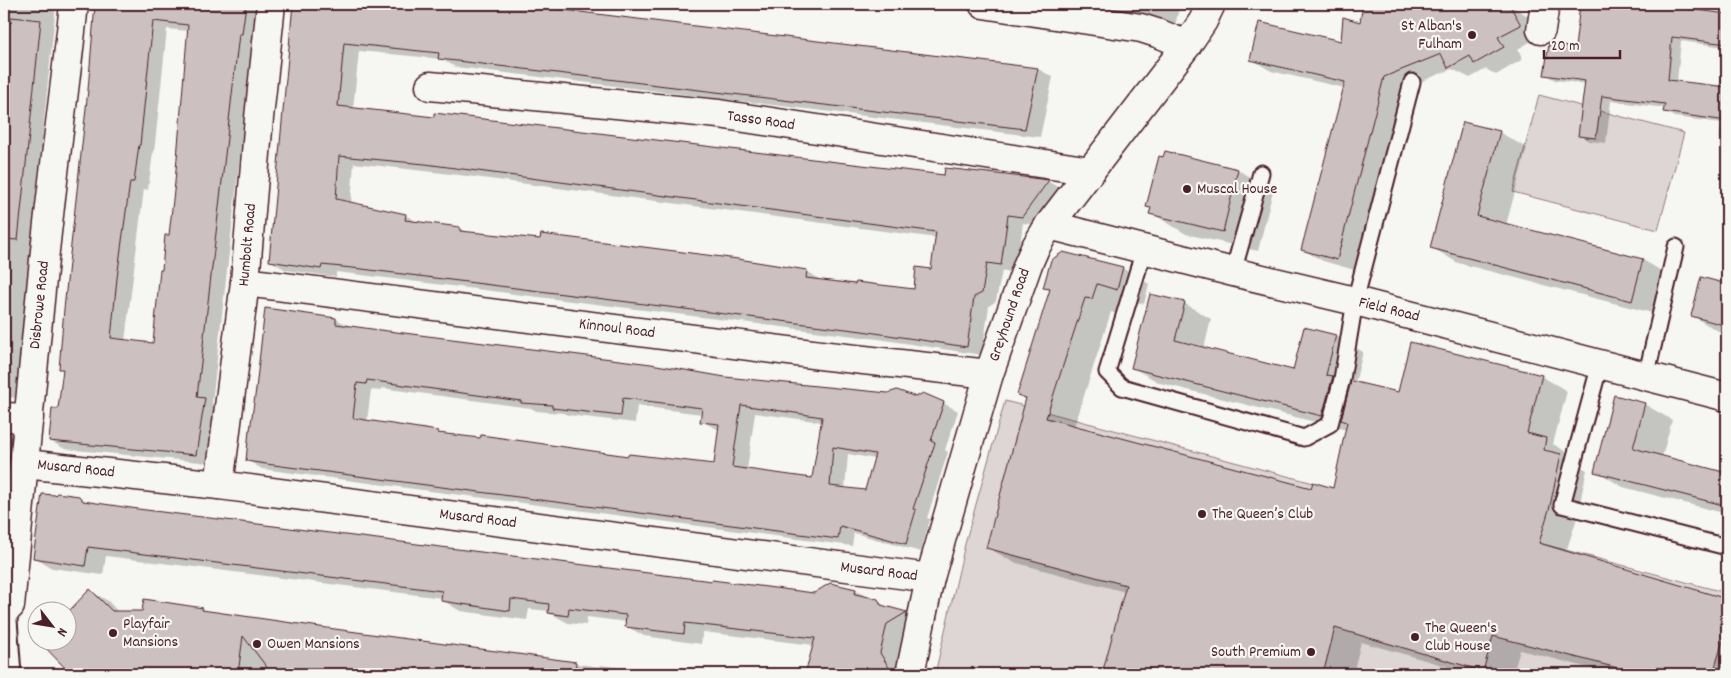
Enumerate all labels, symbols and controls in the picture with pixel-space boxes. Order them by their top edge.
place label: St Alban's Fulham [1401,15,1462,56]
scale bar [1544,28,1620,60]
marker: St Alban's Fulham [1466,29,1478,41]
text: 20 m [1551,36,1579,58]
street label: Tasso Road [726,105,796,137]
place label: Muscal House [1197,178,1277,201]
marker: Muscal House [1181,183,1193,195]
street label: Humbolt Road [233,202,263,288]
street label: Disbrowe Road [24,260,56,350]
street label: Greyhound Road [983,265,1037,365]
street label: Field Road [1356,291,1422,329]
street label: Kinnoul Road [578,313,656,345]
street label: Musard Road [36,454,116,484]
street label: Musard Road [438,503,518,535]
place label: The Queen’s Club [1212,503,1313,526]
marker: The Queen’s Club [1196,508,1208,520]
street label: Musard Road [839,556,919,588]
north arrow [28,600,78,650]
place label: Playfair Mansions [123,613,178,654]
place label: The Queen's Club House [1425,617,1497,658]
text: N [51,624,72,640]
marker: Playfair Mansions [107,627,119,639]
marker: The Queen's Club House [1409,631,1421,643]
place label: Owen Mansions [267,633,360,656]
marker: Owen Mansions [251,638,263,650]
place label: South Premium [1211,641,1301,664]
marker: South Premium [1305,646,1317,658]

